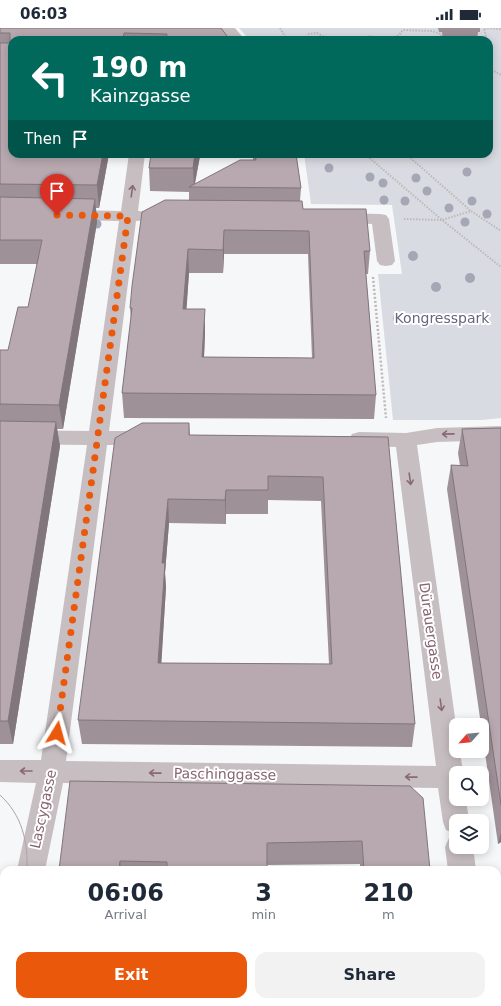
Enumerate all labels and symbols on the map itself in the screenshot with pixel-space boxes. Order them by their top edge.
pin [40,174,74,215]
one-way arrow [128,185,136,198]
park label: Kongresspark [395,310,490,326]
one-way arrow [442,430,455,438]
one-way arrow [406,472,414,485]
street label: Dürauergasse [416,582,446,680]
one-way arrow [437,698,445,711]
position arrow [36,712,78,754]
north arrow [449,718,489,758]
street label: Paschinggasse [174,765,276,783]
one-way arrow [20,767,33,775]
street label: Lascygasse [27,768,59,850]
one-way arrow [149,769,162,776]
one-way arrow [405,773,418,780]

